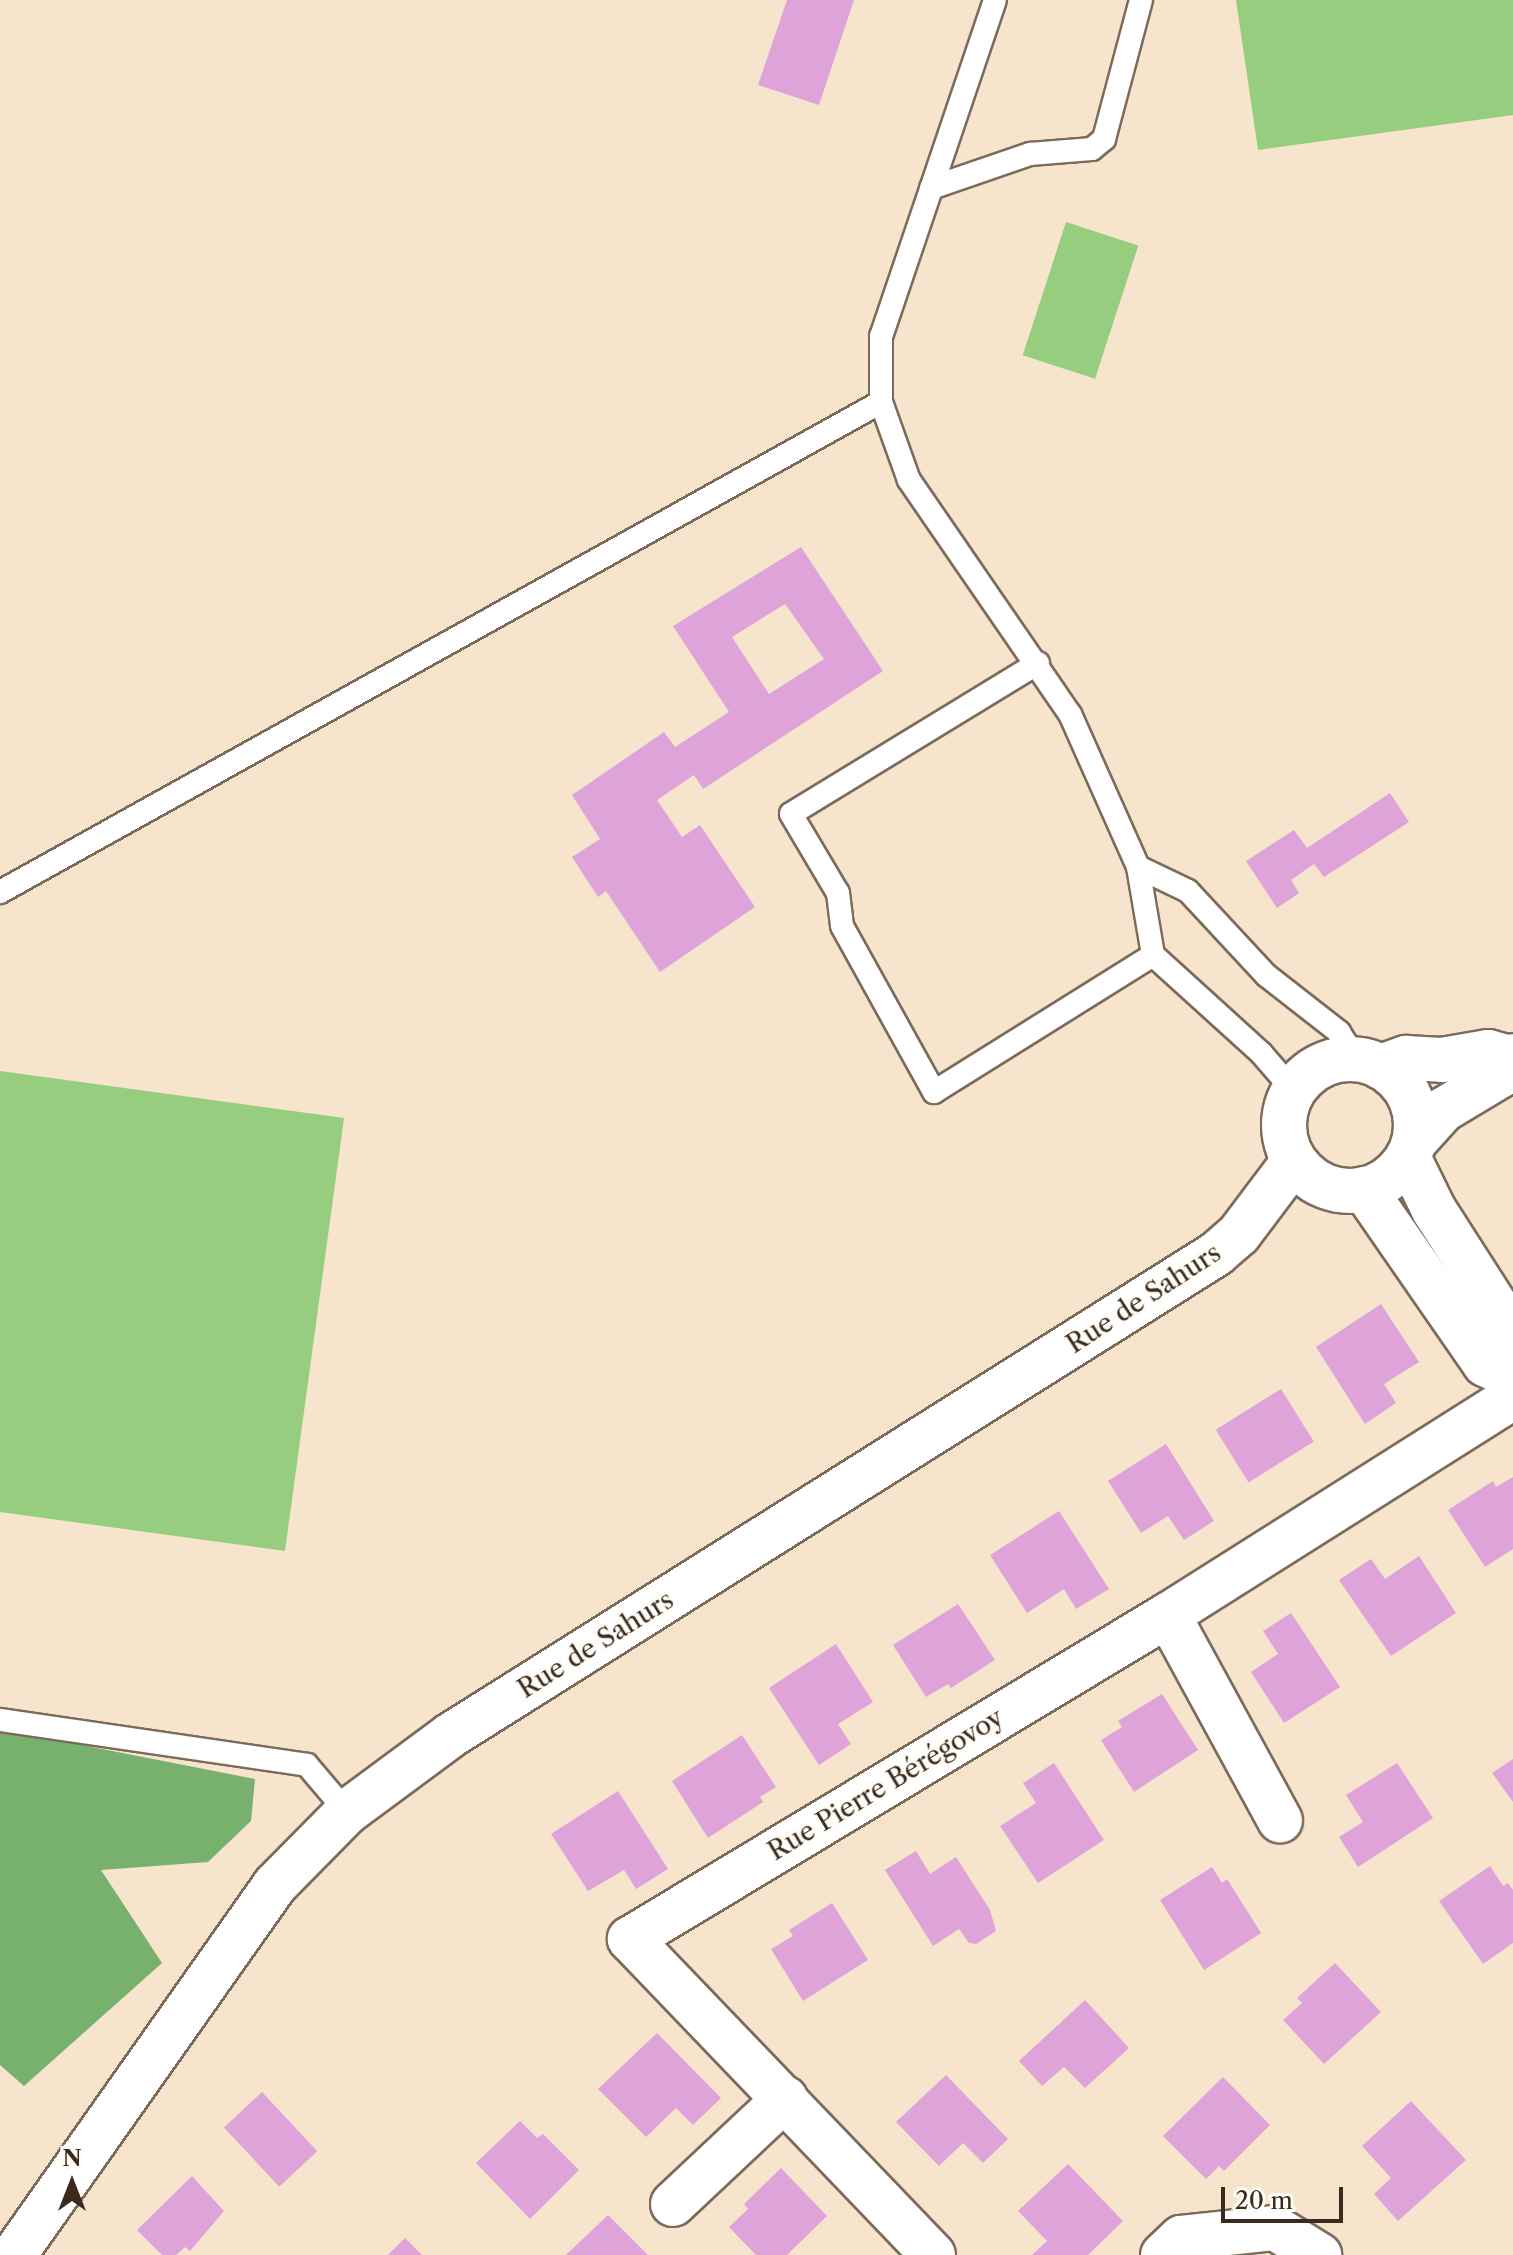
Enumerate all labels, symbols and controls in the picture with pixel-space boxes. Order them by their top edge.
street label: Rue de Sahurs [1061,1238,1227,1360]
street label: Rue de Sahurs [512,1585,680,1705]
street label: Rue Pierre Bérégovoy [763,1702,1009,1868]
north arrow [32,2143,112,2223]
text: N [62,2145,82,2172]
scale bar [1225,2171,1347,2221]
text: 20 m [1235,2186,1293,2215]

